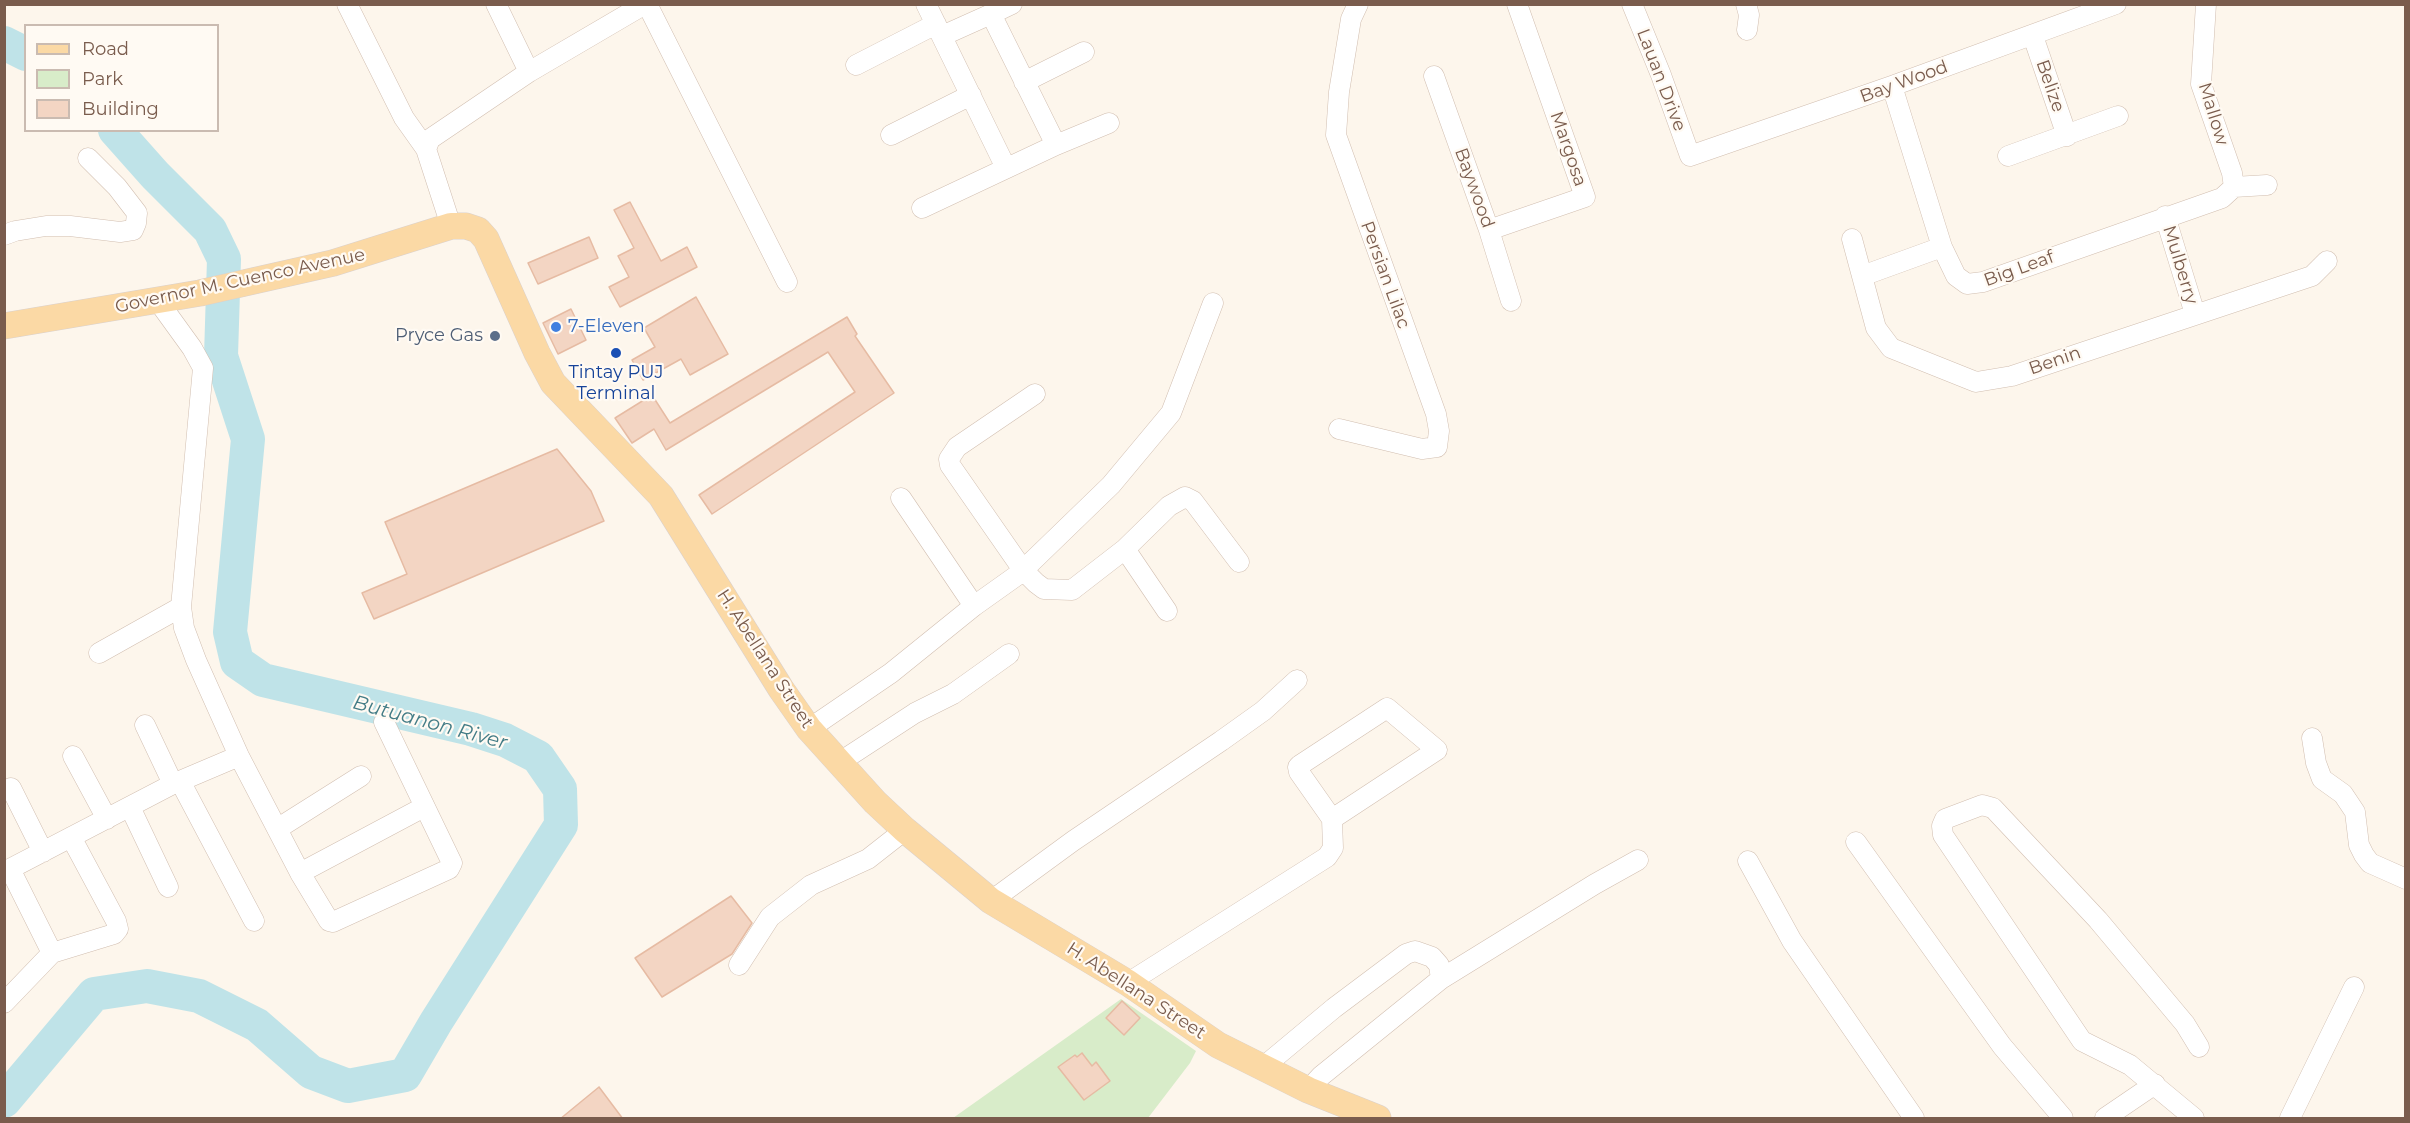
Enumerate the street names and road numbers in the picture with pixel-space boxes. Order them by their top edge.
street label: Lauan Drive [1632,26,1690,134]
street label: Bay Wood [1857,56,1951,108]
street label: Belize [2031,57,2069,115]
street label: Mallow [2193,80,2233,148]
street label: Margosa [1545,109,1591,189]
street label: Baywood [1450,145,1498,231]
street label: Persian Lilac [1356,218,1414,332]
street label: Mulberry [2158,223,2202,307]
street label: Governor M. Cuenco Avenue [113,244,367,318]
street label: Big Leaf [1981,246,2057,292]
street label: Benin [2026,342,2084,380]
street label: H. Abellana Street [712,585,818,733]
street label: H. Abellana Street [1062,938,1210,1044]

